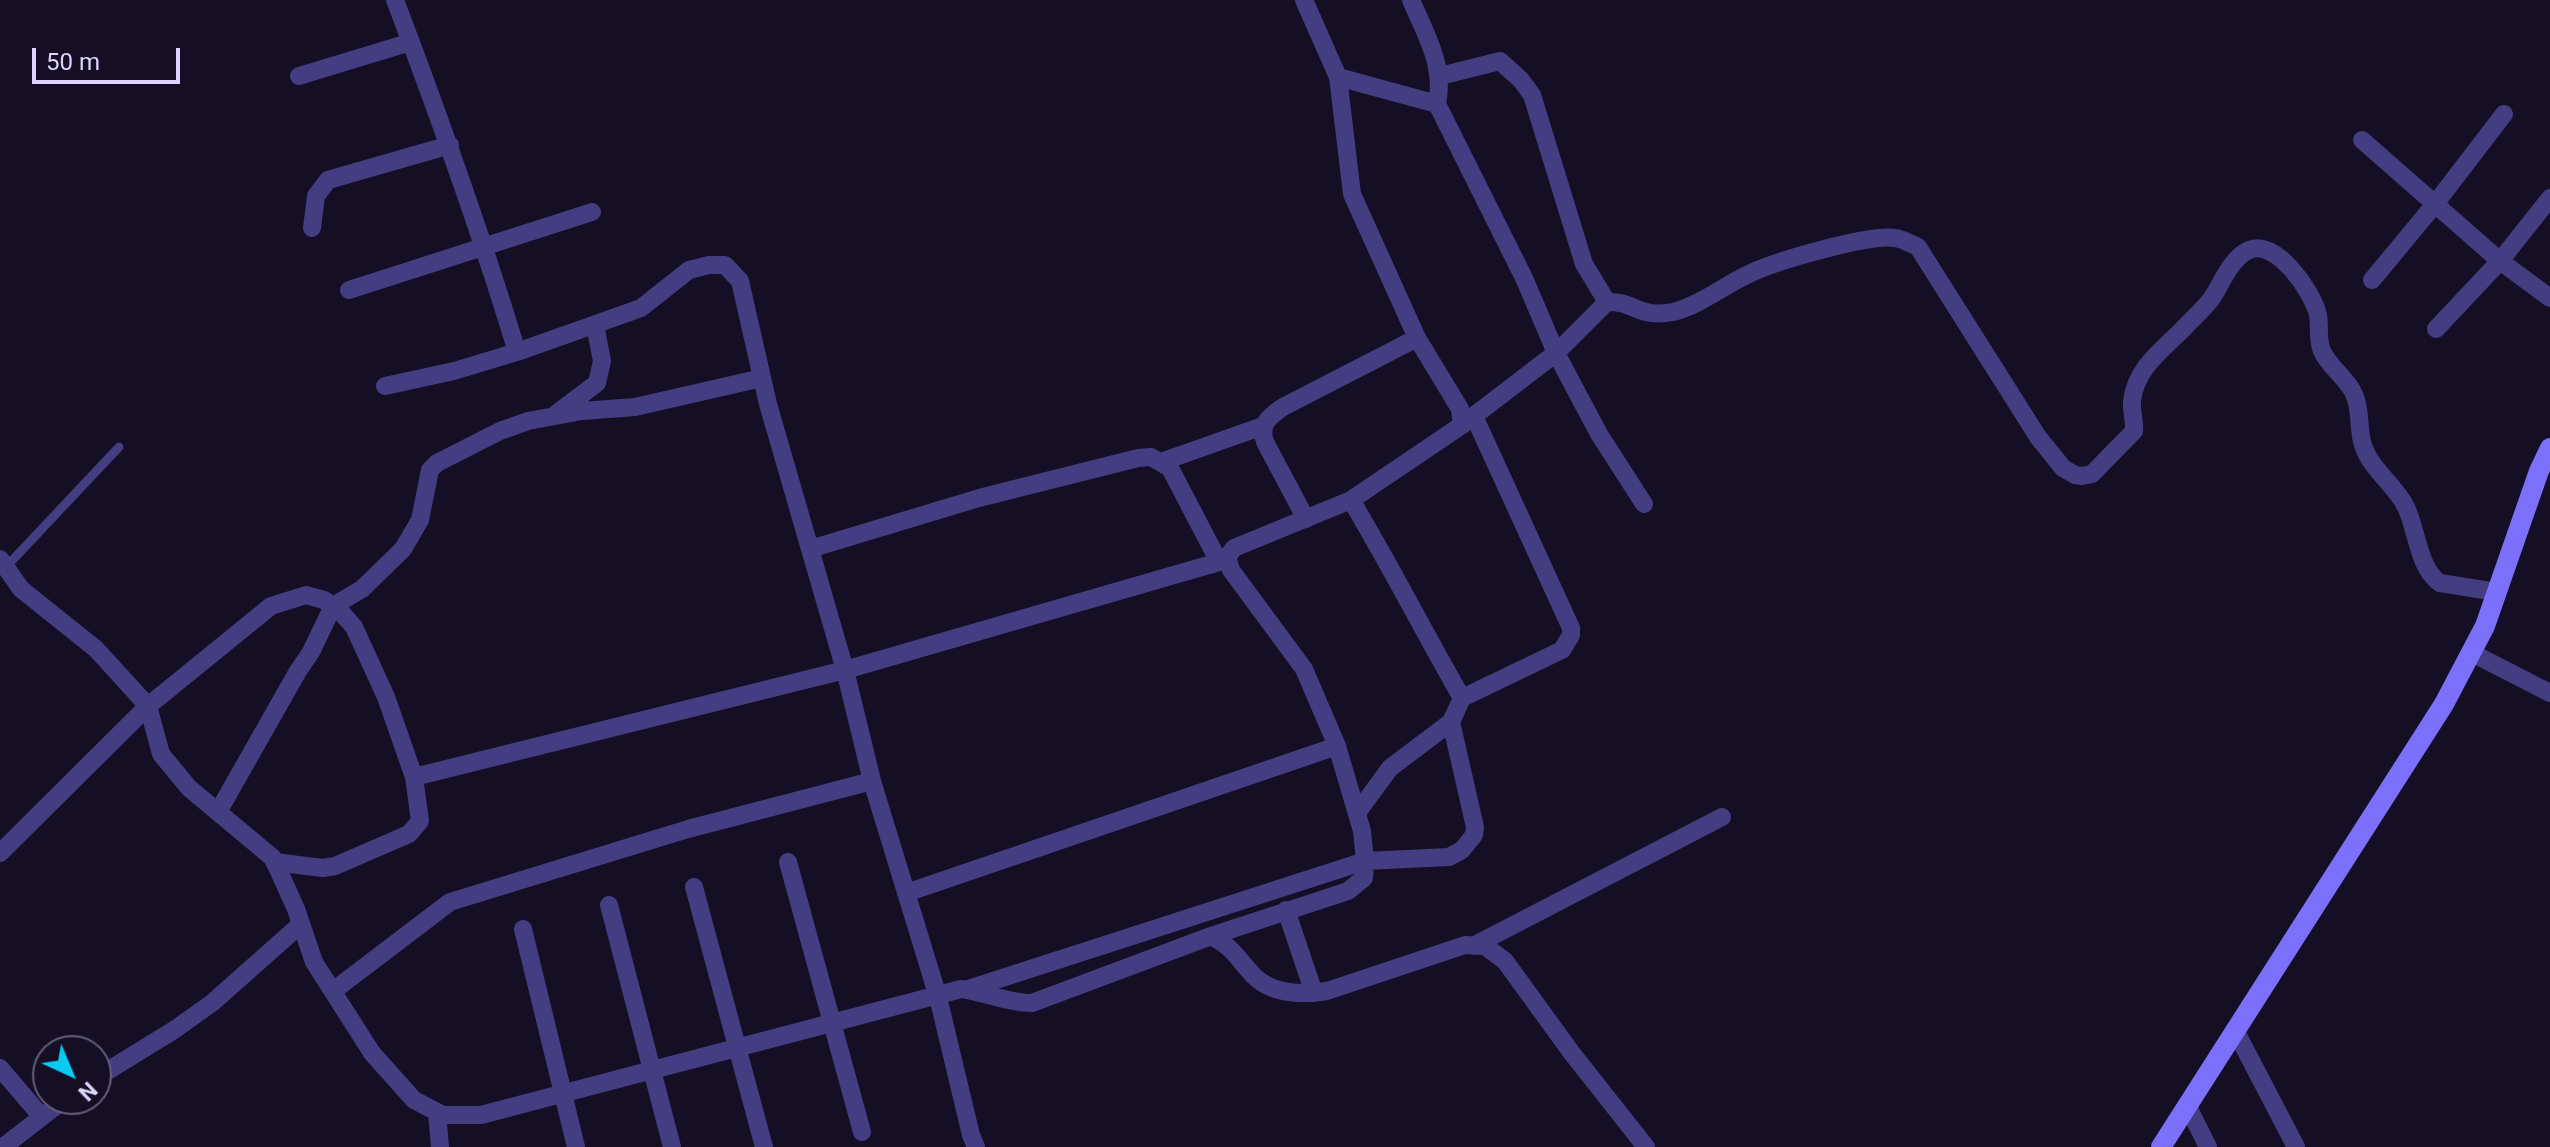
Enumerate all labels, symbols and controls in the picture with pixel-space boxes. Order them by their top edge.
scale bar [36,32,184,82]
text: 50 m [46,48,100,76]
north arrow [32,1035,112,1115]
text: N [73,1077,102,1106]

